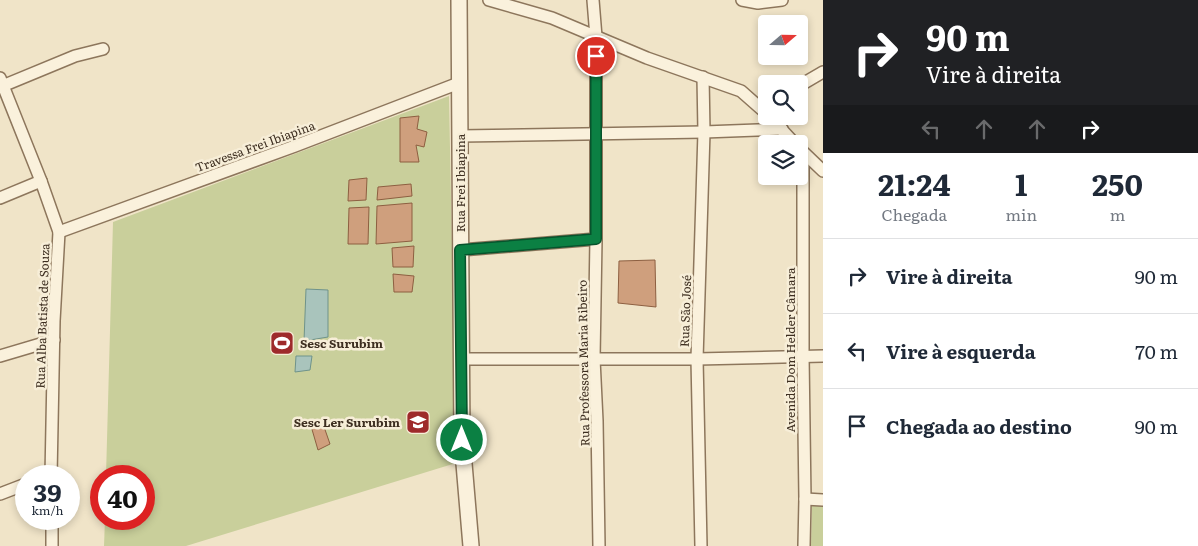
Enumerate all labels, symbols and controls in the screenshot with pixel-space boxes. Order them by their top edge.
text: 90 m [926,10,1010,62]
north arrow [758,15,808,65]
map controls [758,15,808,185]
icon: right [843,20,908,85]
pin [575,35,617,77]
icon: arrive [582,42,610,70]
text: Vire à direita [926,57,1061,90]
button: search [758,75,808,125]
icon: left [917,115,945,143]
icon: ahead [970,115,998,143]
icon: ahead [1023,115,1051,143]
icon: right [1076,115,1104,143]
street label: Travessa Frei Ibiapina [193,116,318,176]
street label: Rua Frei Ibiapina [451,133,469,232]
button: layers [758,135,808,185]
text: 21:24 [878,161,951,205]
text: 1 [1015,161,1028,205]
text: 250 [1092,161,1143,205]
text: Chegada [882,202,947,226]
text: min [1006,202,1037,226]
text: m [1110,202,1125,226]
street label: Rua Alba Batista de Souza [30,243,54,389]
icon: right [843,262,871,290]
text: Vire à direita [886,262,1013,290]
text: 90 m [1135,262,1178,290]
street label: Avenida Dom Helder Câmara [781,267,799,433]
street label: Rua São José [675,275,695,347]
street label: Rua Professora Maria Ribeiro [573,280,593,446]
sports icon: Sesc Surubim [269,330,295,356]
place label: Sesc Surubim [300,334,383,352]
icon: left [843,337,871,365]
text: Vire à esquerda [886,337,1036,365]
text: 70 m [1135,337,1178,365]
school or university icon: Sesc Ler Surubim [405,409,431,435]
icon: arrive [843,412,871,440]
text: Chegada ao destino [886,412,1072,440]
text: 90 m [1135,412,1178,440]
place label: Sesc Ler Surubim [294,413,400,431]
position arrow [435,413,487,465]
speed limit sign: 40 [90,465,155,530]
text: 39 [33,473,62,510]
text: km/h [32,501,63,519]

